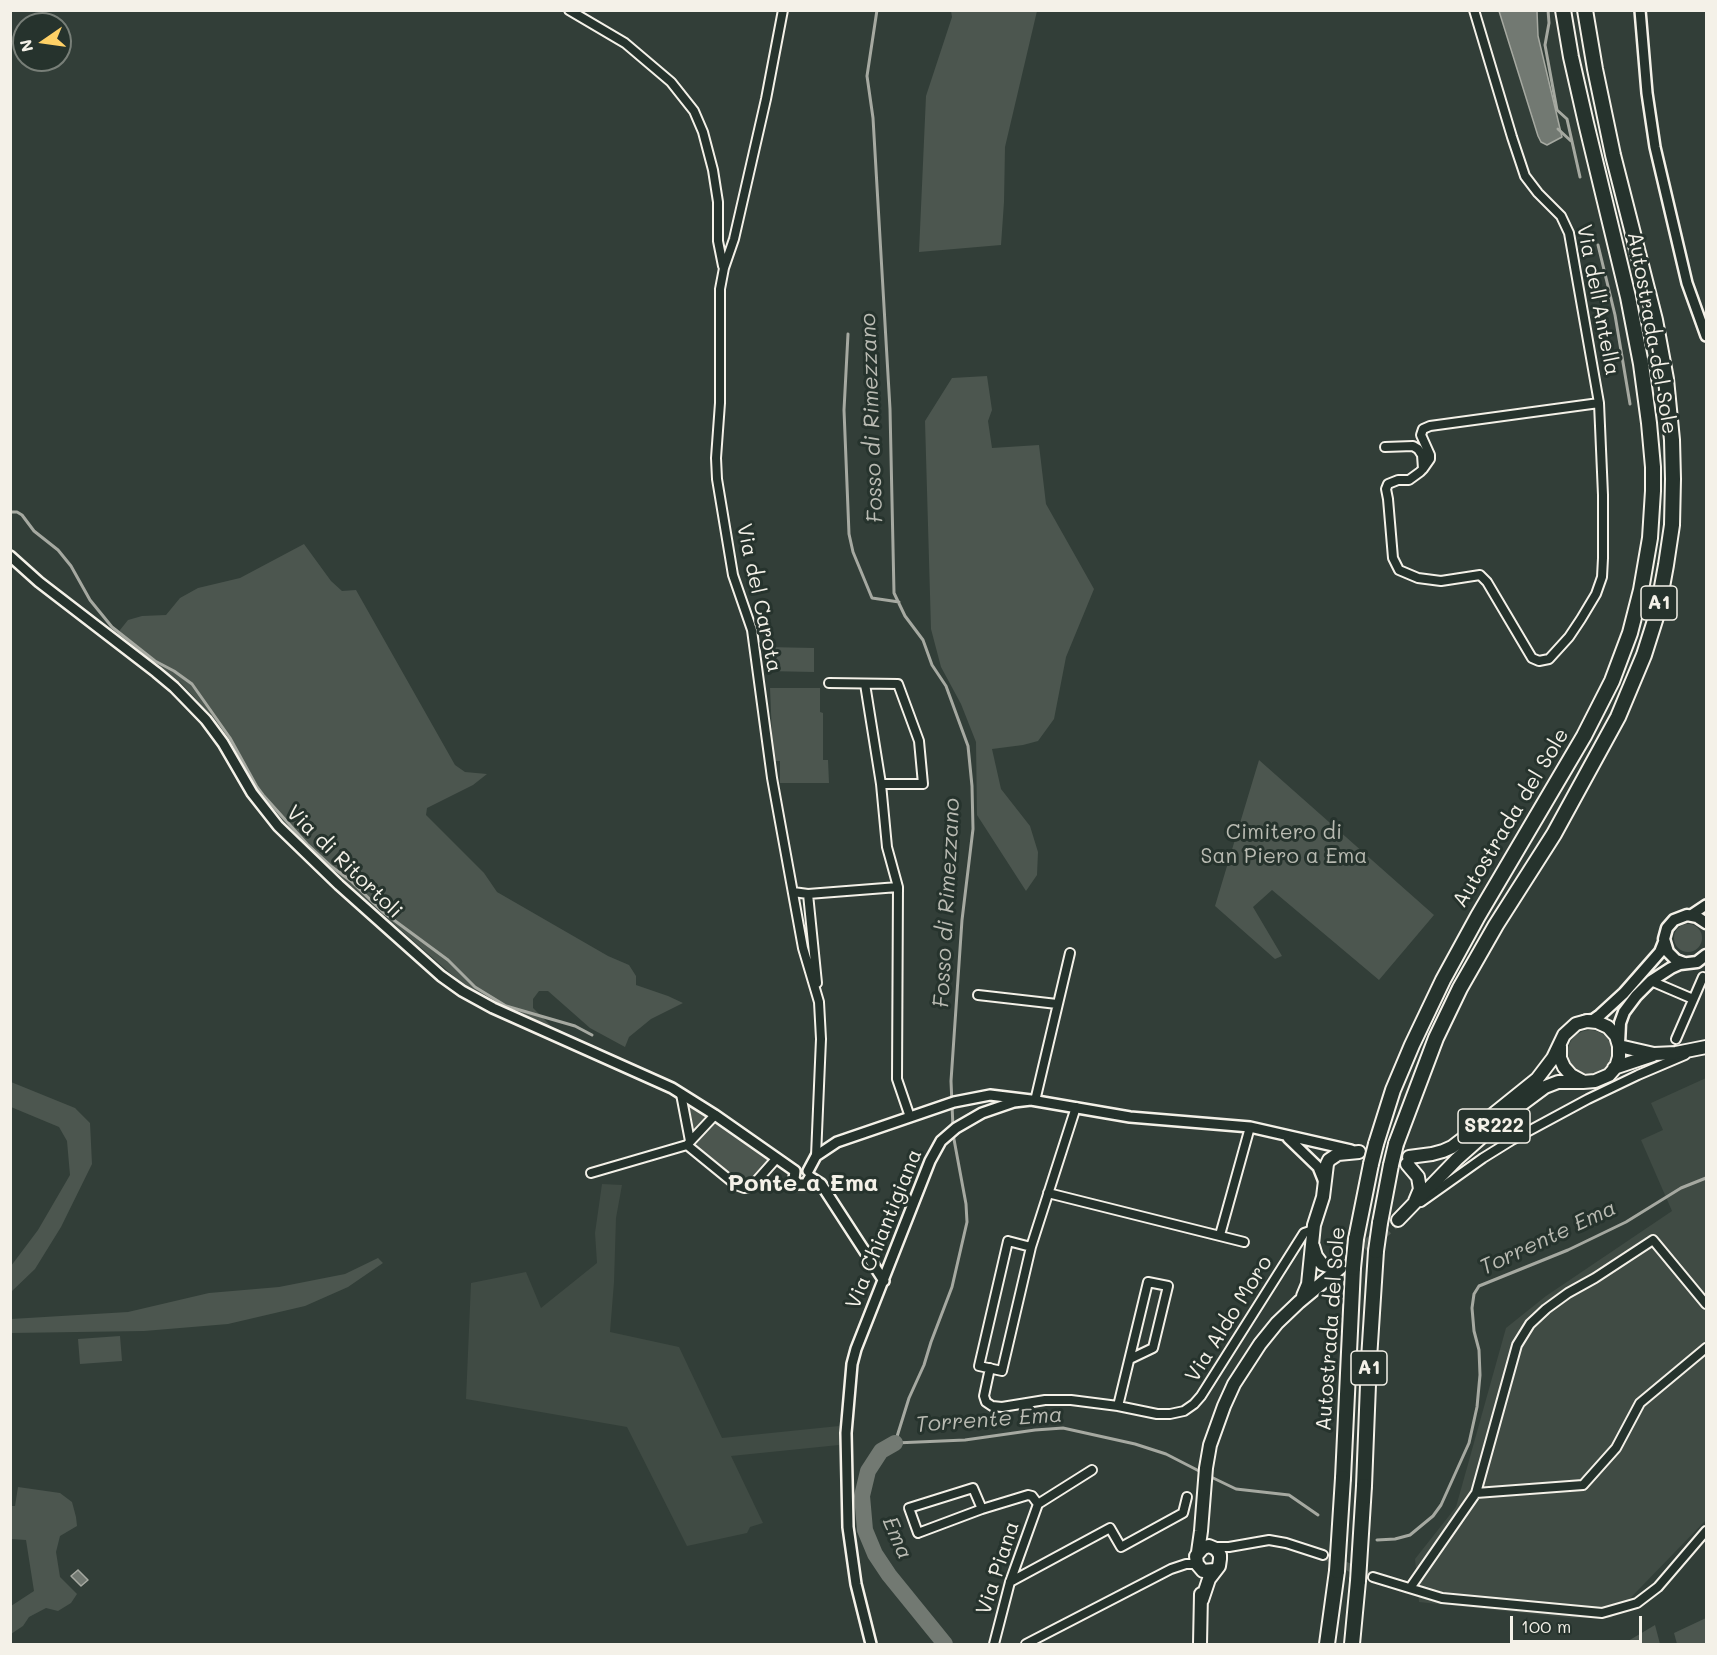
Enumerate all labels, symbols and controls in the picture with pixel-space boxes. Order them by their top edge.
north arrow [12,12,72,72]
text: N [14,37,38,54]
street label: Via dell'Antella [1571,222,1625,378]
street label: Autostrada del Sole [1622,230,1682,436]
water label: Fosso di Rimezzano [855,313,889,523]
street label: Via del Carota [731,521,787,675]
road number: A1 [1641,586,1677,620]
street label: Autostrada del Sole [1447,724,1575,912]
water label: Fosso di Rimezzano [928,797,966,1009]
street label: Via di Ritortoli [281,800,407,924]
park label: Cimitero di San Piero a Ema [1201,820,1367,870]
road number: SR222 [1458,1109,1530,1143]
street label: Via Chiantigiana [841,1146,927,1312]
district label: Ponte a Ema [728,1170,878,1198]
water label: Torrente Ema [1476,1195,1620,1281]
street label: Autostrada del Sole [1311,1226,1351,1432]
street label: Via Aldo Moro [1180,1251,1278,1387]
road number: A1 [1351,1351,1387,1385]
water label: Torrente Ema [915,1402,1063,1438]
water label: Ema [876,1513,918,1563]
street label: Via Piana [971,1518,1025,1618]
scale bar [1513,1604,1645,1642]
text: 100 m [1521,1614,1571,1638]

